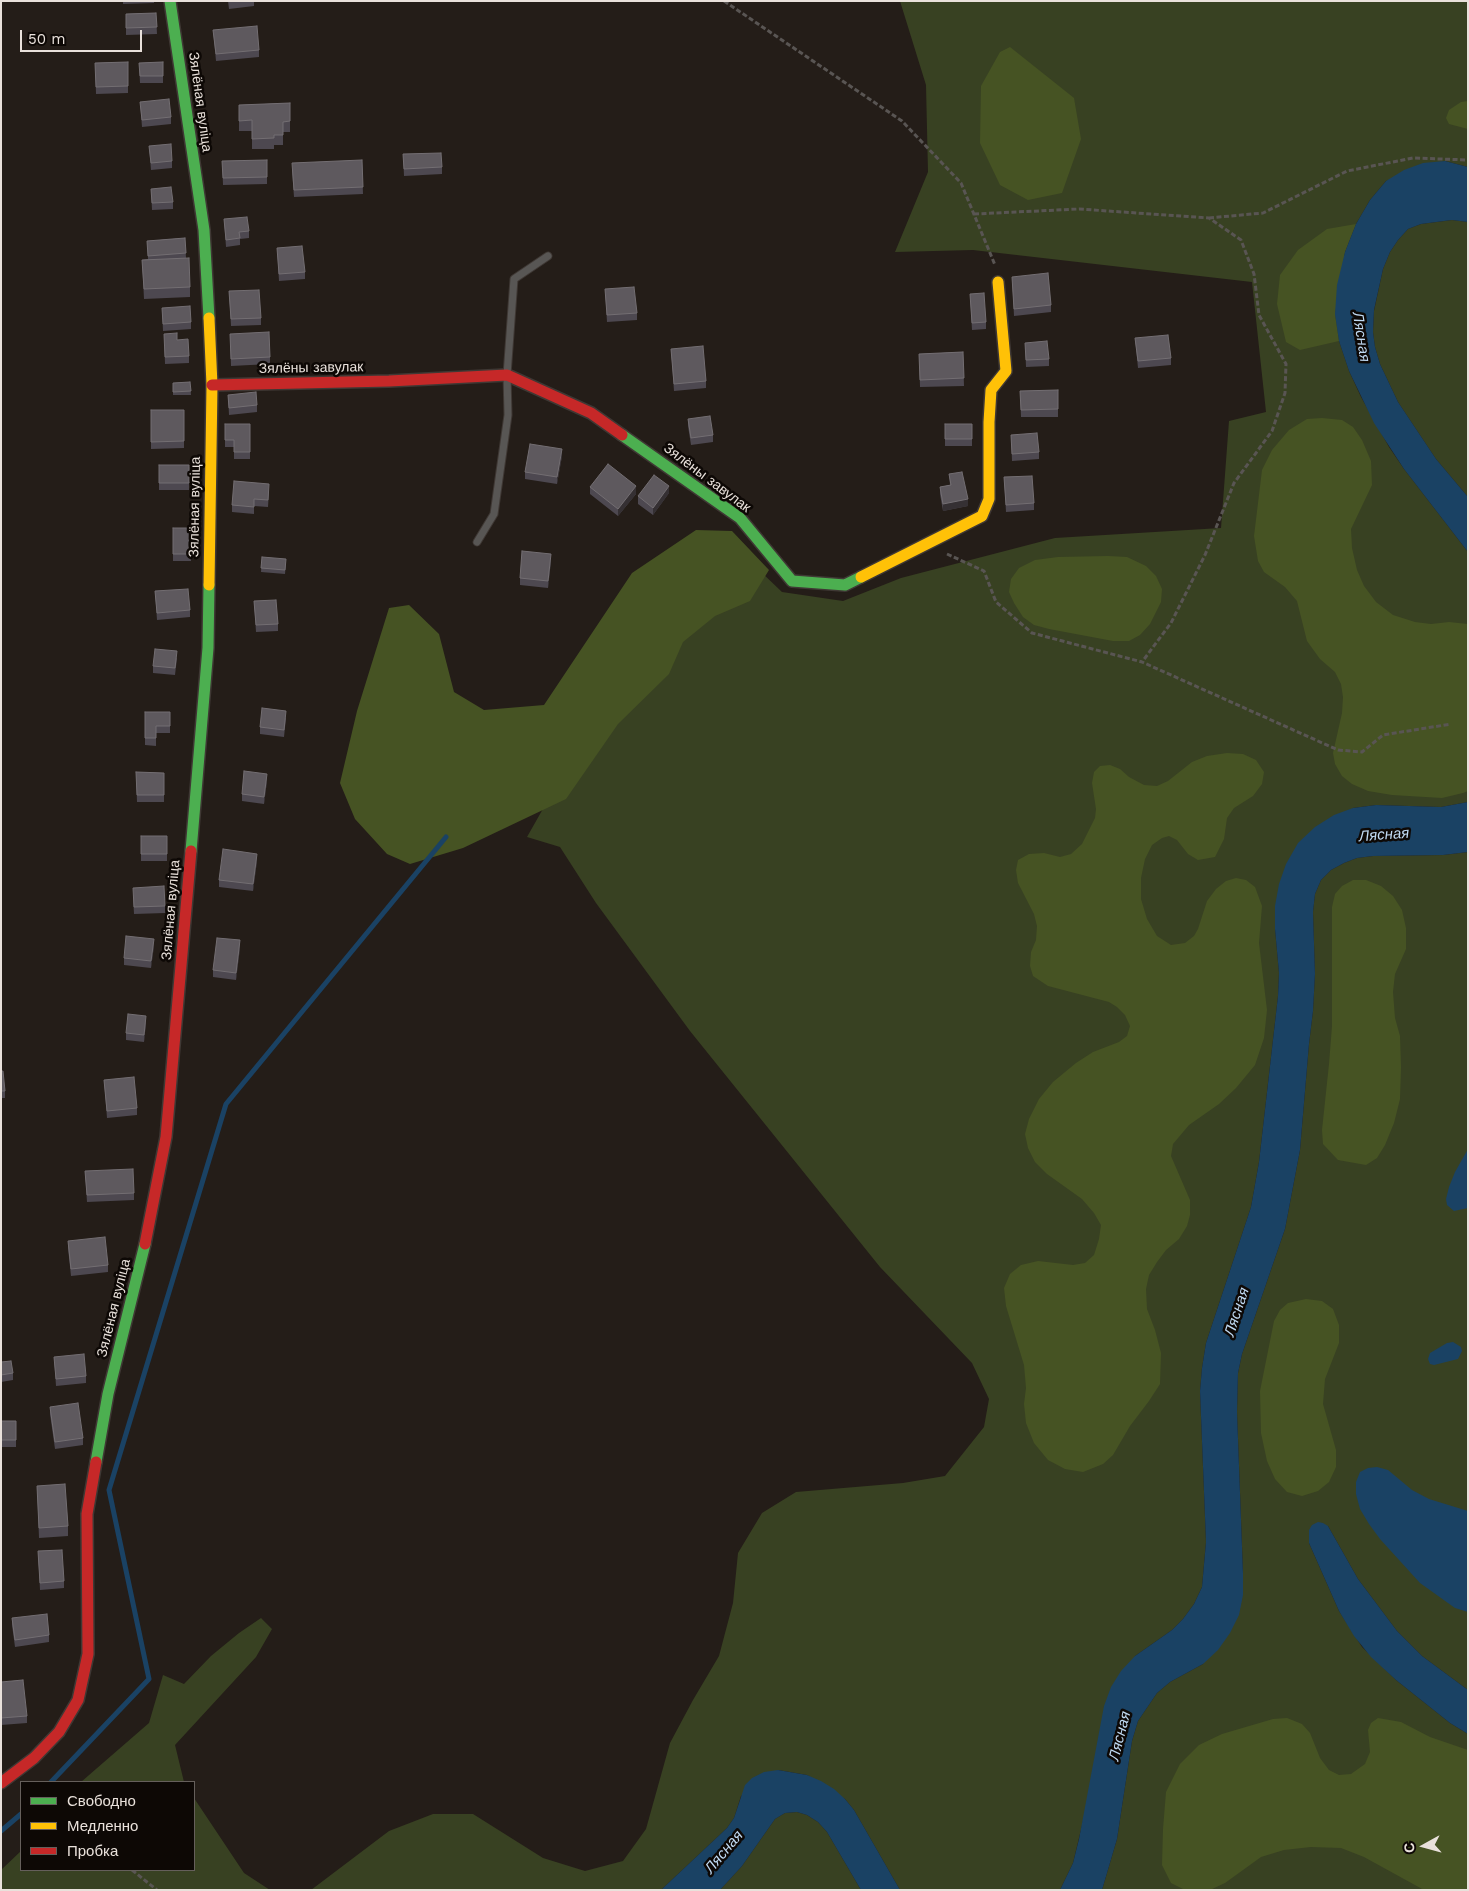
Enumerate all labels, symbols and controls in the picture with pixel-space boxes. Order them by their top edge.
scale bar [22,20,145,52]
text: 50 m [28,30,65,48]
street label: Зялёная вуліца [185,51,215,153]
water label: Лясная [1348,311,1374,363]
street label: Зялёны завулак [259,359,363,377]
street label: Зялёны завулак [660,440,754,516]
street label: Зялёная вуліца [186,456,204,558]
water label: Лясная [1358,824,1410,846]
street label: Зялёная вуліца [158,859,184,961]
street label: Зялёная вуліца [94,1257,134,1359]
water label: Лясная [1221,1285,1253,1339]
water label: Лясная [1105,1709,1135,1763]
legend [20,1781,195,1871]
text: Свободно [67,1792,136,1810]
text: Медленно [67,1817,138,1835]
north arrow [1399,1821,1449,1871]
water label: Лясная [701,1827,747,1877]
text: Пробка [67,1842,118,1860]
text: С [1401,1842,1418,1854]

